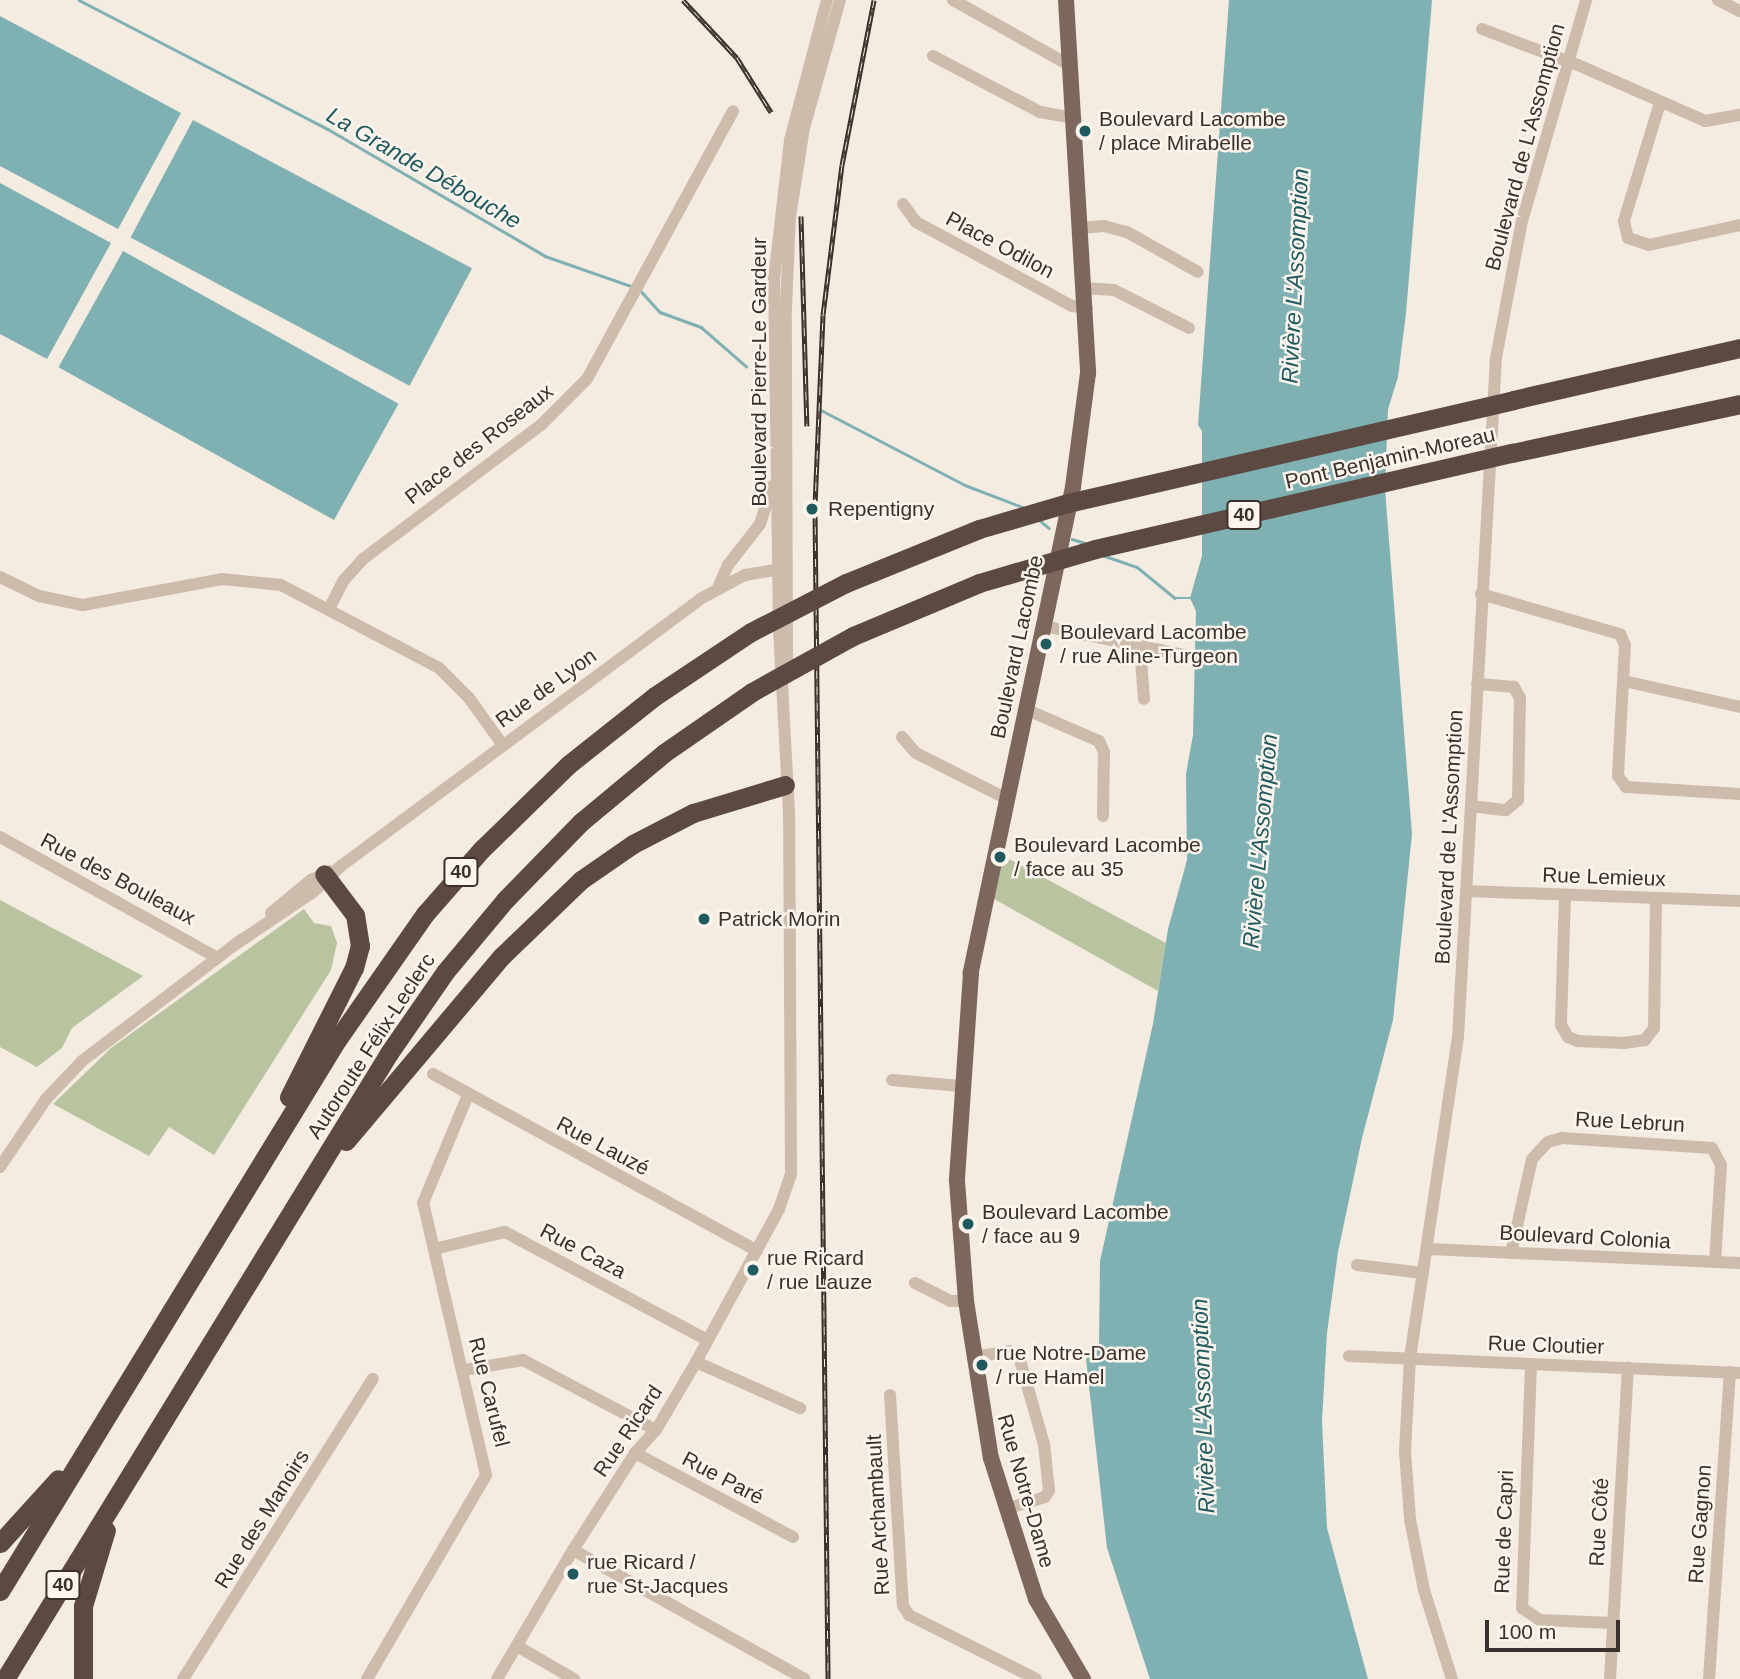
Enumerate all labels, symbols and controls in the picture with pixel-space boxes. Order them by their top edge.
street label: Boulevard de L'Assomption [1480,21,1570,273]
water label: La Grande Débouche [322,101,526,235]
place label: Boulevard Lacombe / place Mirabelle [1099,106,1286,156]
marker: Boulevard Lacombe / place Mirabelle [1077,123,1093,139]
water label: Rivière L'Assomption [1276,168,1314,384]
street label: Place Odilon [942,206,1058,284]
street label: Boulevard Pierre-Le Gardeur [746,237,772,507]
street label: Place des Roseaux [400,378,558,510]
street label: Pont Benjamin-Moreau [1283,422,1497,494]
place label: Repentigny [828,496,934,522]
marker: Repentigny [802,499,822,519]
road number: 40 [1225,500,1263,530]
street label: Boulevard Lacombe [985,553,1049,741]
place label: Boulevard Lacombe / rue Aline-Turgeon [1060,619,1247,669]
marker: Boulevard Lacombe / rue Aline-Turgeon [1038,636,1054,652]
street label: Rue de Lyon [491,643,601,733]
street label: Boulevard de L'Assomption [1430,709,1468,965]
water label: Rivière L'Assomption [1237,733,1283,949]
street label: Rue des Bouleaux [36,828,200,930]
place label: Boulevard Lacombe / face au 35 [1014,832,1201,882]
marker: Boulevard Lacombe / face au 35 [992,849,1008,865]
road number: 40 [442,856,480,888]
street label: Rue Lemieux [1542,862,1666,892]
place label: Patrick Morin [718,906,841,932]
marker: Patrick Morin [696,911,712,927]
street label: Autoroute Félix-Leclerc [302,949,440,1143]
street label: Rue Lebrun [1575,1107,1685,1137]
street label: Rue Lauzé [552,1111,654,1181]
place label: Boulevard Lacombe / face au 9 [982,1199,1169,1249]
marker: Boulevard Lacombe / face au 9 [960,1216,976,1232]
street label: Rue Caza [536,1218,630,1284]
street label: Boulevard Colonia [1499,1220,1671,1254]
place label: rue Ricard / rue Lauze [767,1245,872,1295]
marker: rue Ricard / rue Lauze [745,1262,761,1278]
water label: Rivière L'Assomption [1185,1298,1221,1514]
street label: Rue Cloutier [1487,1330,1605,1360]
street label: Rue Carufel [463,1335,515,1449]
place label: rue Notre-Dame / rue Hamel [996,1340,1147,1390]
marker: rue Notre-Dame / rue Hamel [974,1357,990,1373]
street label: Rue Ricard [588,1380,668,1482]
street label: Rue Notre-Dame [992,1411,1060,1571]
street label: Rue Archambault [861,1433,895,1597]
street label: Rue des Manoirs [209,1445,315,1593]
street label: Rue Paré [678,1446,768,1510]
street label: Rue Gagnon [1683,1464,1717,1584]
street label: Rue de Capri [1489,1470,1519,1594]
street label: Rue Côté [1584,1477,1614,1567]
place label: rue Ricard / rue St-Jacques [587,1549,728,1599]
marker: rue Ricard / rue St-Jacques [565,1566,581,1582]
road number: 40 [44,1569,82,1600]
scale bar [1488,1606,1623,1650]
text: 100 m [1498,1620,1556,1643]

